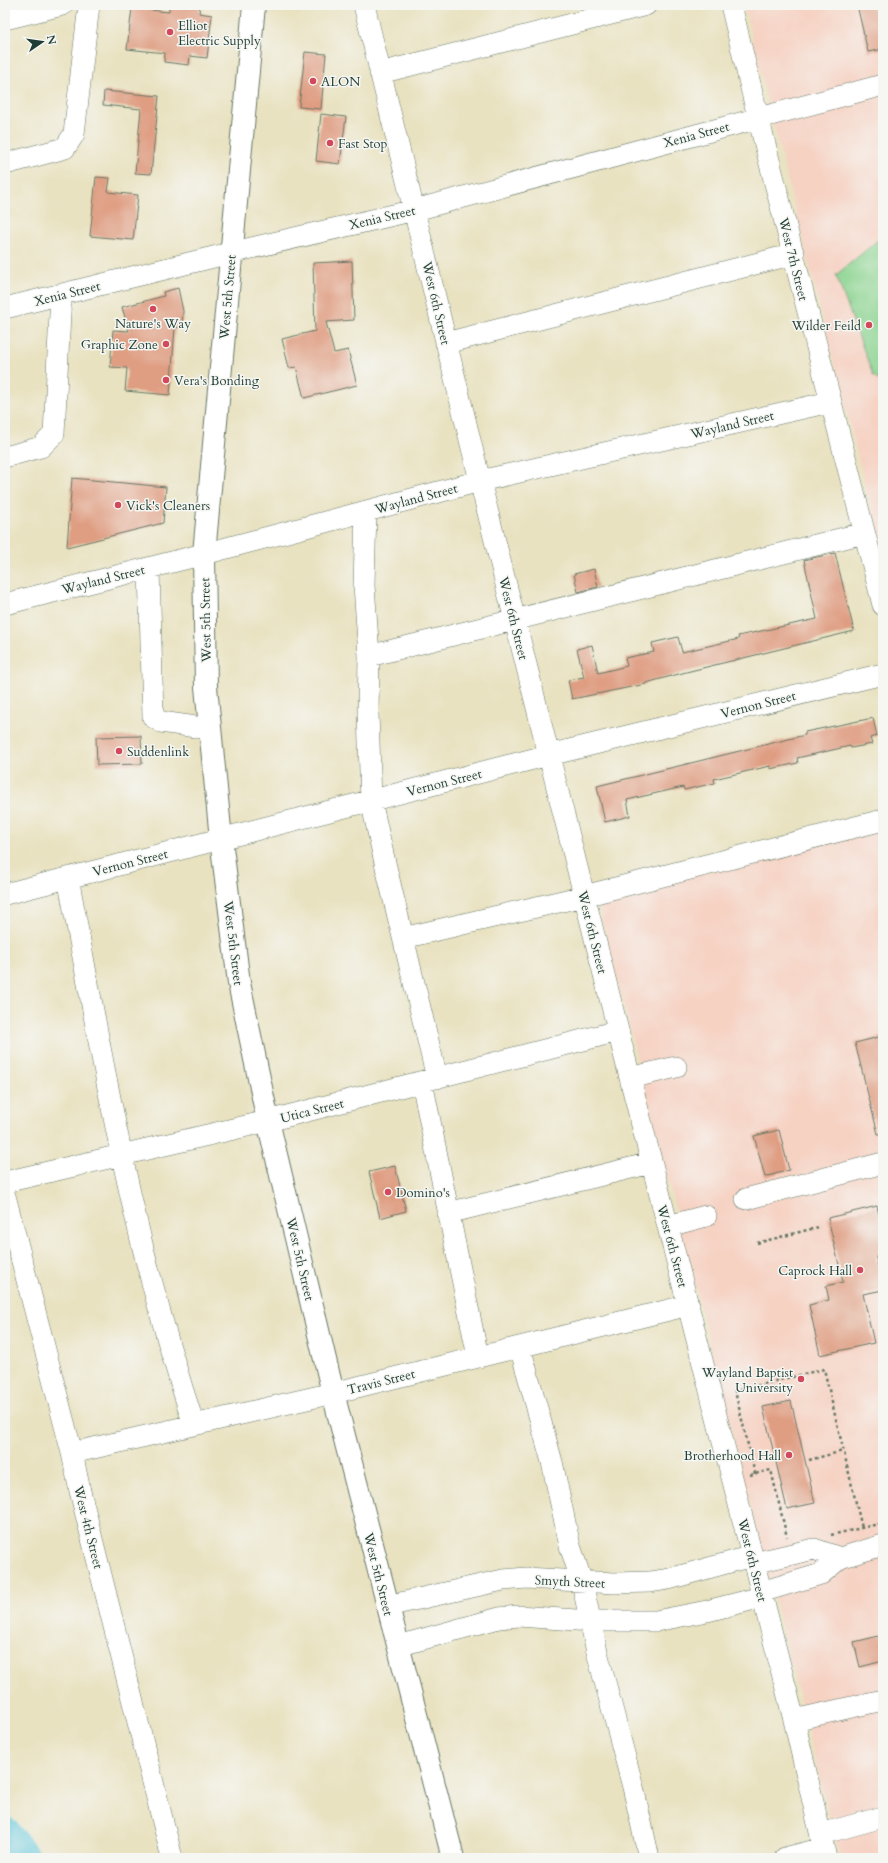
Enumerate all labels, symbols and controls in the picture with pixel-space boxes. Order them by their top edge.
place label: Elliot Electric Supply [178,17,261,50]
north arrow [22,22,62,62]
marker: Elliot Electric Supply [165,27,175,37]
text: N [43,34,60,47]
place label: ALON [321,73,360,91]
marker: ALON [308,76,318,86]
street label: Xenia Street [661,118,731,152]
place label: Fast Stop [338,135,388,153]
marker: Fast Stop [325,138,335,148]
street label: Xenia Street [347,202,417,234]
street label: West 7th Street [774,215,812,303]
street label: West 5th Street [215,254,241,341]
street label: West 6th Street [417,259,454,347]
street label: Xenia Street [32,277,102,311]
marker: Nature's Way [148,304,158,314]
place label: Nature's Way [115,315,191,333]
place label: Wilder Feild [790,317,861,335]
marker: Wilder Feild [864,320,874,330]
place label: Graphic Zone [81,336,158,354]
marker: Graphic Zone [161,339,171,349]
place label: Vera's Bonding [174,372,260,390]
marker: Vera's Bonding [161,375,171,385]
street label: Wayland Street [688,407,776,444]
street label: Wayland Street [372,479,460,519]
place label: Vick's Cleaners [126,497,210,515]
marker: Vick's Cleaners [113,500,123,510]
street label: Wayland Street [59,561,147,599]
street label: West 6th Street [494,574,532,662]
street label: West 5th Street [196,577,216,664]
street label: Vernon Street [719,687,798,723]
place label: Suddenlink [127,743,189,761]
marker: Suddenlink [114,746,124,756]
street label: Vernon Street [405,765,484,801]
street label: Vernon Street [91,845,170,881]
street label: West 6th Street [573,888,611,976]
street label: West 5th Street [219,899,247,986]
street label: Utica Street [279,1094,346,1128]
place label: Domino's [396,1184,450,1202]
marker: Domino's [383,1187,393,1197]
street label: West 6th Street [652,1202,692,1290]
street label: West 5th Street [281,1215,318,1303]
place label: Caprock Hall [778,1262,853,1280]
marker: Caprock Hall [855,1265,865,1275]
place label: Wayland Baptist University [701,1364,793,1397]
street label: Travis Street [345,1365,417,1399]
marker: Wayland Baptist University [796,1374,806,1384]
place label: Brotherhood Hall [684,1447,782,1465]
marker: Brotherhood Hall [784,1450,794,1460]
street label: West 4th Street [69,1483,107,1571]
street label: West 6th Street [733,1516,771,1604]
street label: West 5th Street [359,1530,397,1618]
street label: Smyth Street [534,1571,606,1593]

